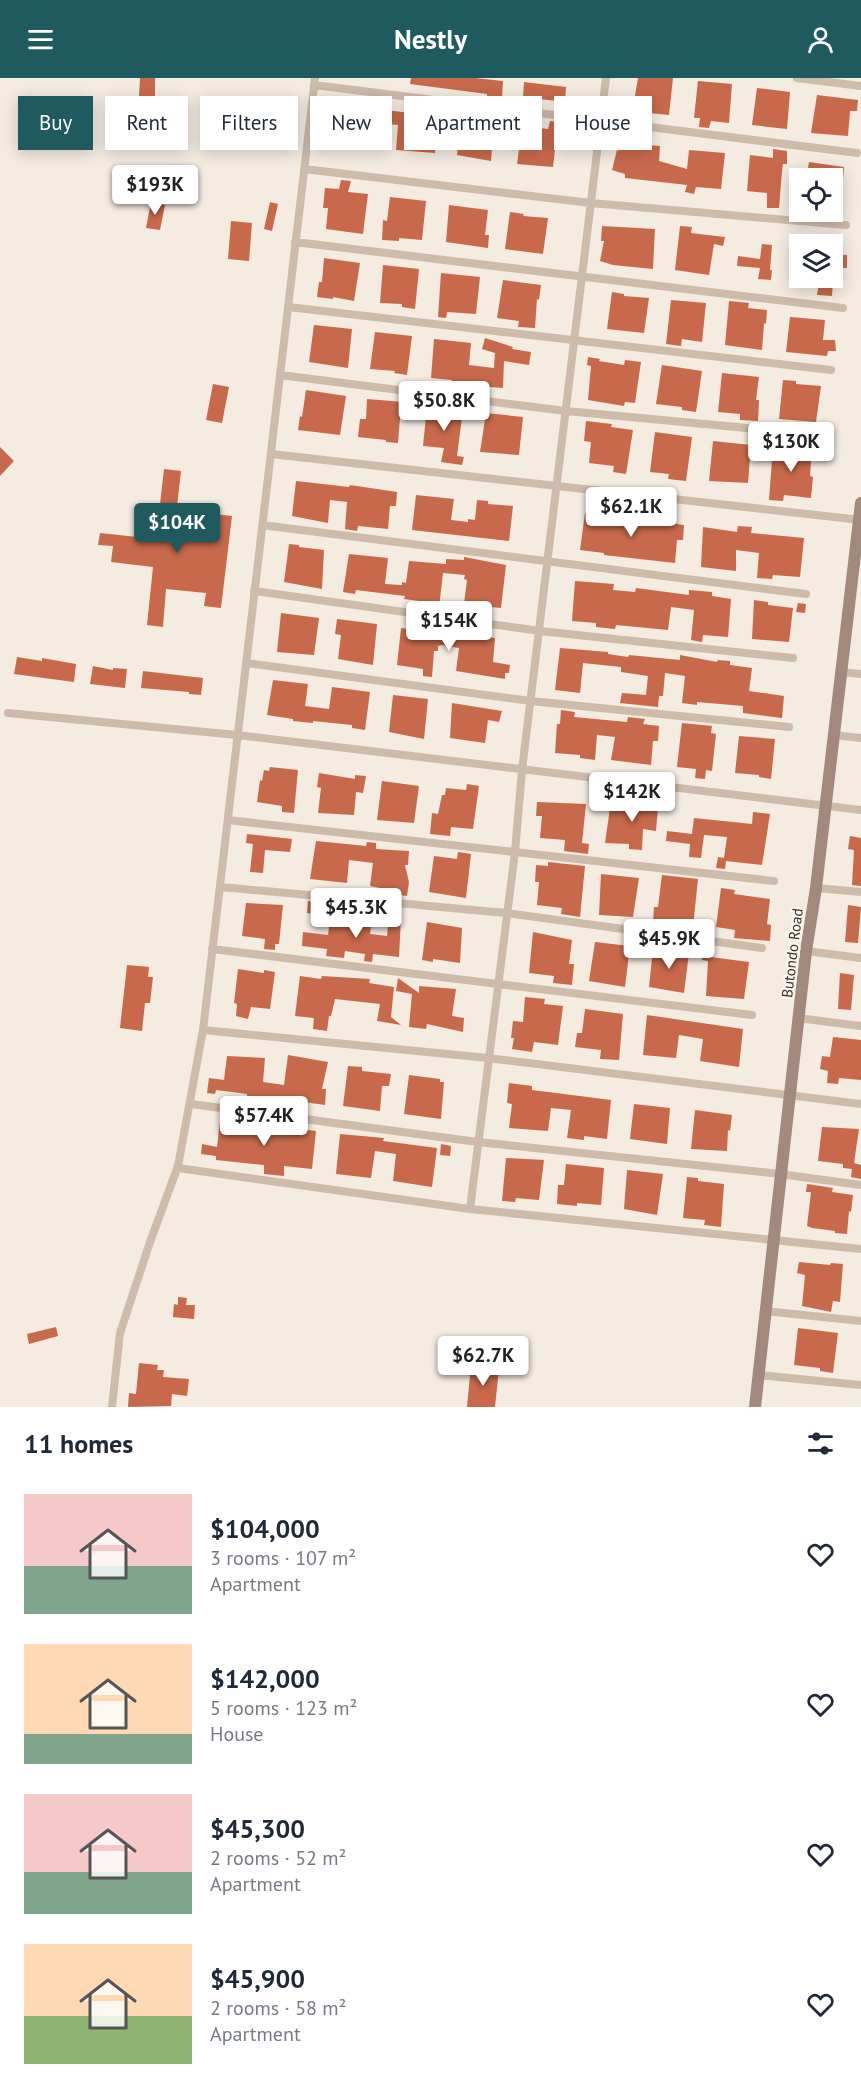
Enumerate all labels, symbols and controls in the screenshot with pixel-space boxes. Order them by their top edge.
text: Nestly [394,22,467,56]
icon: menu [24,23,57,56]
icon: person [804,23,837,56]
chip: Buy [18,96,93,150]
chip: Rent [105,96,188,150]
chip: Filters [200,96,298,150]
chip: New [310,96,392,150]
chip: Apartment [404,96,542,150]
chip: House [554,96,652,150]
pin: $193K [113,165,197,216]
map controls [789,168,843,288]
button: locate [789,168,843,222]
text: $193K [126,171,184,197]
button: layers [789,234,843,288]
pin: $50.8K [395,381,493,432]
text: $50.8K [413,387,475,413]
pin: $130K [749,422,833,473]
text: $130K [762,428,820,454]
pin: $62.1K [582,487,680,538]
text: $62.1K [600,493,662,519]
pin: $104K [135,503,219,554]
text: $104K [148,509,206,535]
pin: $154K [407,601,491,652]
text: $154K [420,607,478,633]
pin: $142K [590,772,674,823]
text: $142K [603,778,661,804]
pin: $45.3K [307,888,405,939]
text: $45.3K [325,894,387,920]
street label: Butondo Road [777,907,807,999]
pin: $45.9K [620,919,718,970]
text: $45.9K [638,925,700,951]
pin: $57.4K [215,1096,313,1147]
text: $57.4K [234,1102,294,1128]
pin: $62.7K [434,1336,532,1387]
text: $62.7K [452,1342,514,1368]
text: 11 homes [24,1427,133,1460]
icon: filters [804,1427,837,1460]
text: $104,000 [210,1512,320,1545]
icon: home [72,1518,144,1590]
icon: heart [804,1538,837,1571]
text: 3 rooms · 107 m² [210,1545,356,1571]
text: Apartment [210,1571,301,1597]
text: $142,000 [210,1662,320,1695]
icon: home [72,1668,144,1740]
icon: heart [804,1688,837,1721]
text: 5 rooms · 123 m² [210,1695,357,1721]
text: House [210,1721,264,1747]
text: $45,300 [210,1812,305,1845]
icon: home [72,1818,144,1890]
icon: heart [804,1838,837,1871]
text: 2 rooms · 52 m² [210,1845,346,1871]
text: Apartment [210,1871,301,1897]
text: $45,900 [210,1962,305,1995]
icon: home [72,1968,144,2040]
icon: heart [804,1988,837,2021]
text: 2 rooms · 58 m² [210,1995,346,2021]
text: Apartment [210,2021,301,2047]

